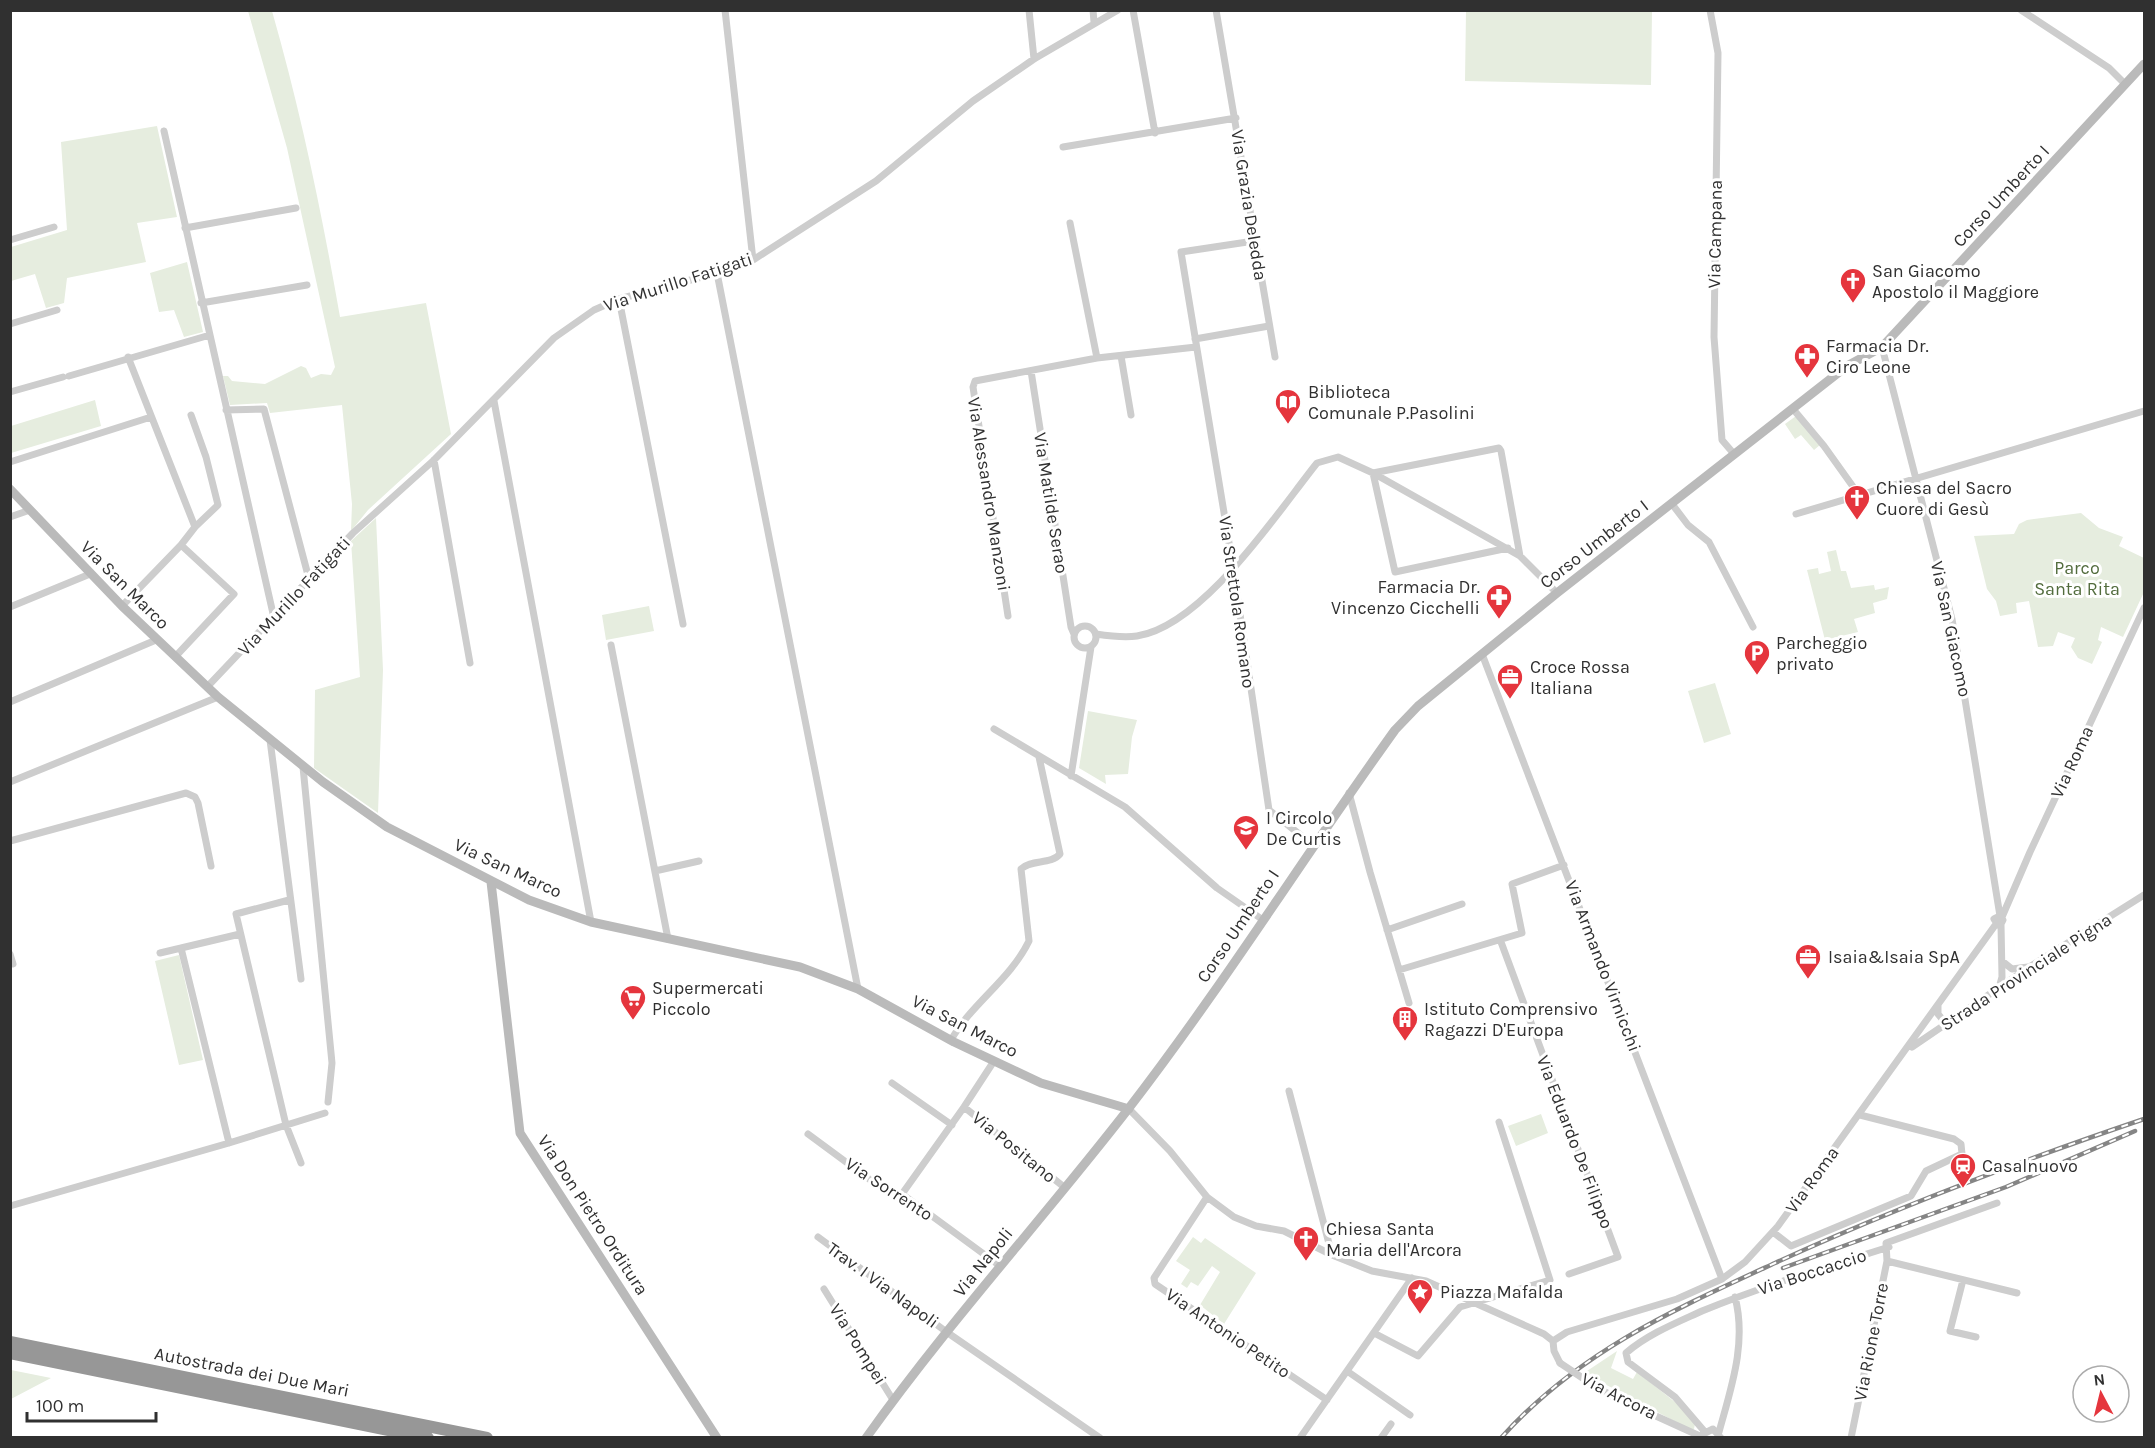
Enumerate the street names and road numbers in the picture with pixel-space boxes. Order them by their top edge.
street label: Via Grazia Deledda [1226,128,1272,282]
street label: Corso Umberto I [1948,140,2054,252]
street label: Via Campana [1703,179,1727,289]
street label: Via Murillo Fatigati [601,248,755,316]
street label: Via Alessandro Manzoni [963,396,1015,592]
street label: Via Matilde Serao [1029,431,1073,575]
street label: Corso Umberto I [1535,495,1653,593]
street label: Via Strettola Romano [1214,514,1260,690]
street label: Via Murillo Fatigati [233,532,355,660]
street label: Via San Marco [76,536,174,634]
street label: Via San Giacomo [1926,559,1976,699]
street label: Via Roma [2046,722,2098,802]
street label: Via San Marco [451,833,565,903]
street label: Corso Umberto I [1192,865,1284,987]
street label: Via Armando Virnicchi [1560,877,1646,1055]
street label: Strada Provinciale Pigna [1936,908,2116,1036]
street label: Via San Marco [908,990,1022,1062]
street label: Via Eduardo De Filippo [1532,1052,1618,1232]
street label: Via Positano [968,1106,1060,1188]
street label: Via Don Pietro Orditura [533,1131,653,1299]
street label: Via Roma [1780,1142,1844,1218]
street label: Via Sorrento [841,1153,937,1225]
street label: Via Napoli [948,1223,1018,1301]
street label: Trav. I Via Napoli [823,1237,943,1333]
street label: Via Boccaccio [1755,1244,1869,1300]
street label: Via Rione Torre [1849,1281,1893,1403]
street label: Via Antonio Petito [1161,1283,1295,1383]
street label: Via Pompei [824,1299,892,1389]
street label: Autostrada dei Due Mari [153,1342,351,1402]
street label: Via Arcora [1577,1368,1661,1424]

